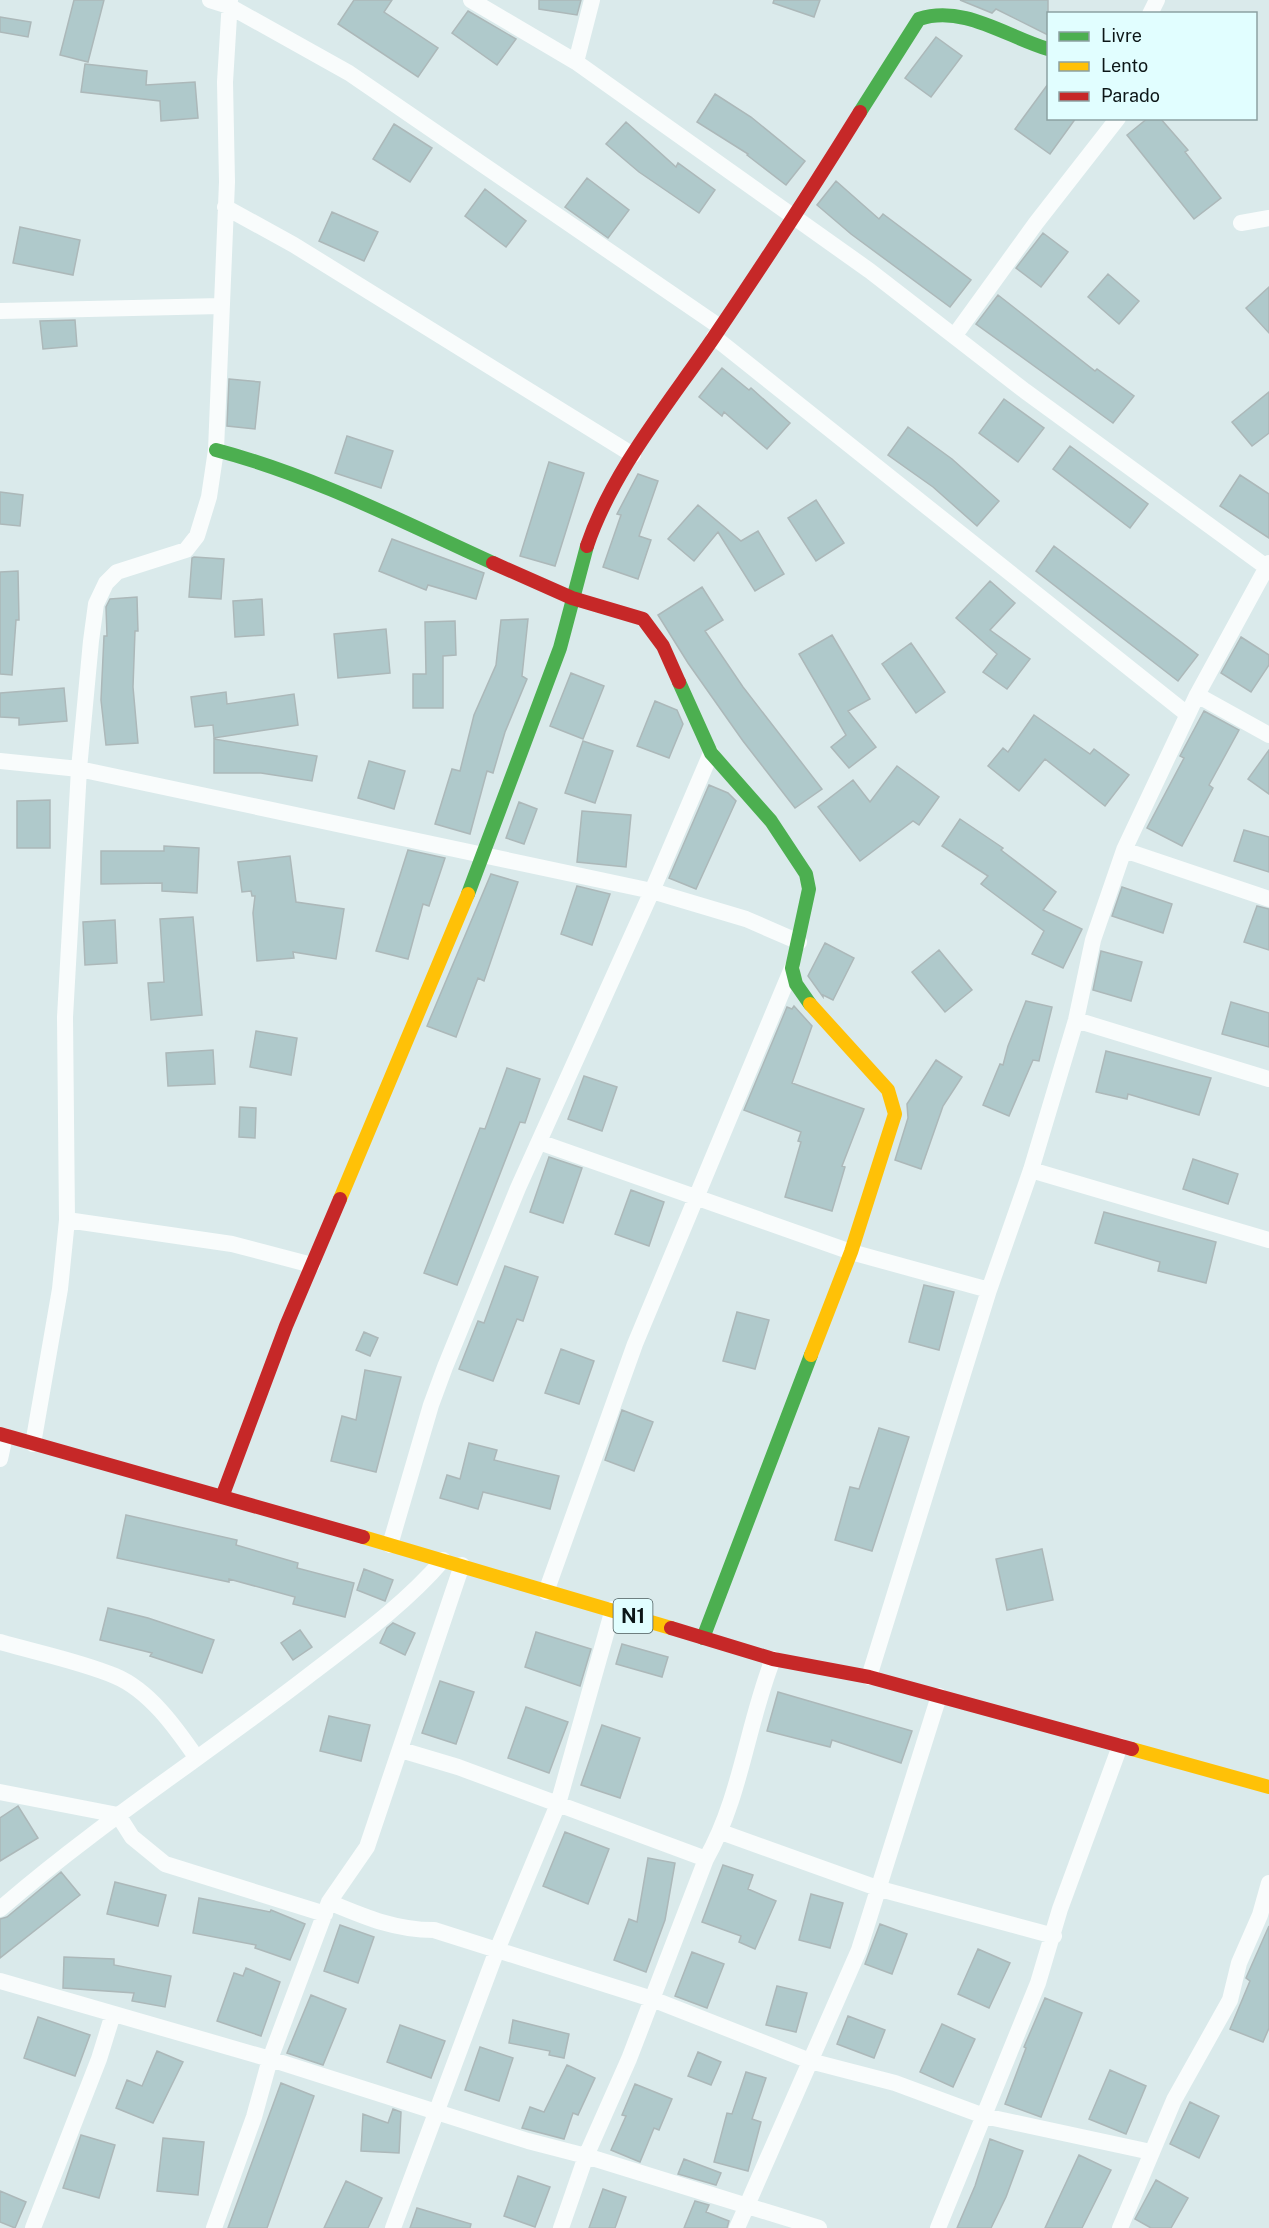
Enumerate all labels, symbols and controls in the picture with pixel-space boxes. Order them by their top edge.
legend [1047,12,1257,120]
text: Livre [1101,25,1142,46]
text: Lento [1101,55,1148,76]
text: Parado [1101,85,1160,106]
road number: N1 [614,1599,652,1633]

